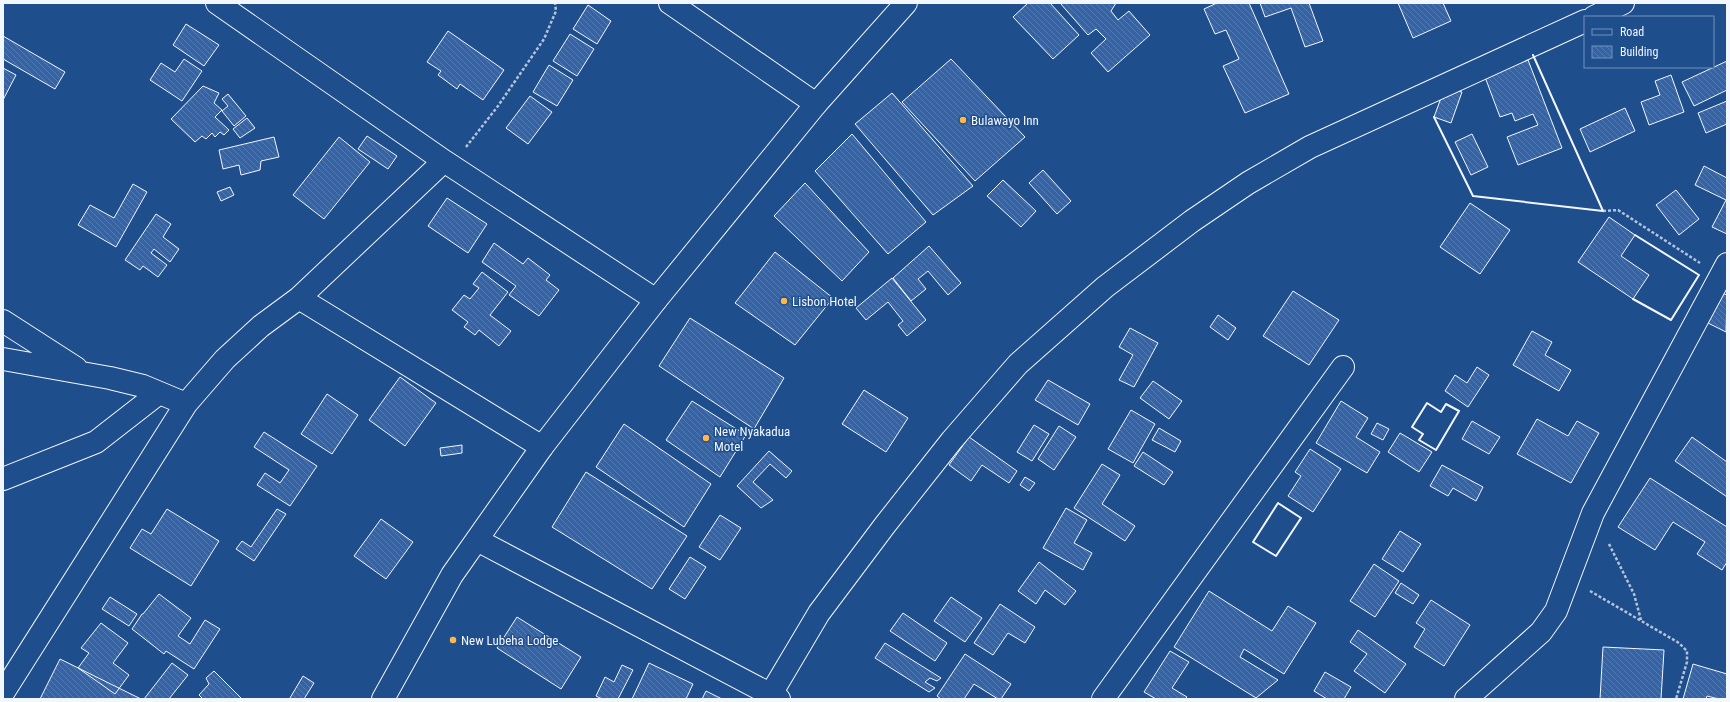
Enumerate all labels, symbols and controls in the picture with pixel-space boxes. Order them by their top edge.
legend [1584,16,1714,68]
text: Road [1620,25,1644,39]
text: Building [1620,45,1658,59]
place label: Bulawayo Inn [971,113,1039,128]
marker: Bulawayo Inn [958,115,968,125]
place label: Lisbon Hotel [792,294,857,309]
marker: Lisbon Hotel [779,296,789,306]
place label: New Nyakadua Motel [714,424,790,454]
marker: New Nyakadua Motel [701,433,711,443]
place label: New Lubeha Lodge [461,633,558,648]
marker: New Lubeha Lodge [448,635,458,645]

